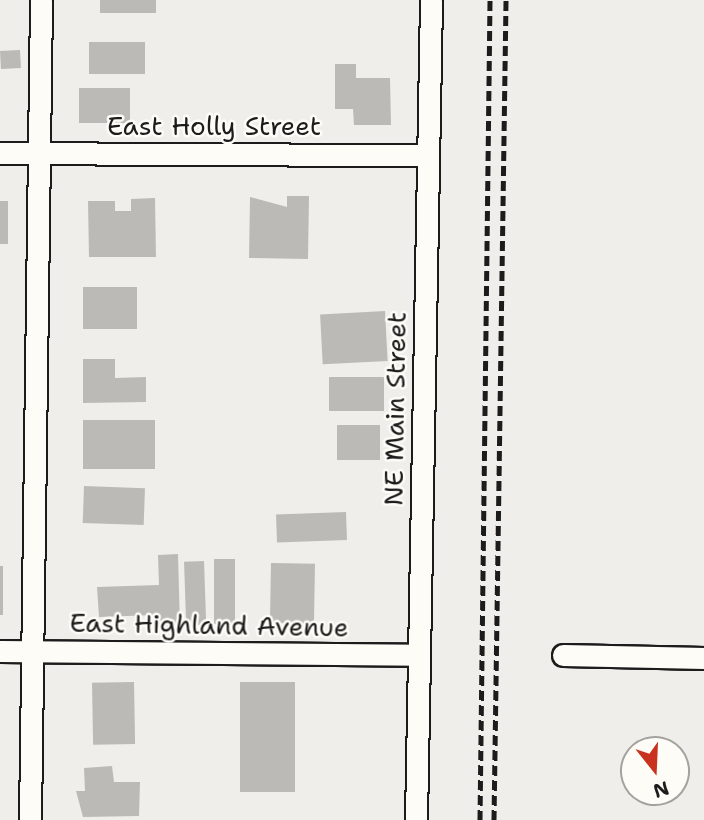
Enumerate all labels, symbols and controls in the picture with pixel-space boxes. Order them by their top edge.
street label: East Holly Street [107,110,321,142]
street label: NE Main Street [378,312,412,506]
street label: East Highland Avenue [69,607,349,643]
north arrow [620,736,690,806]
text: N [650,775,672,804]

